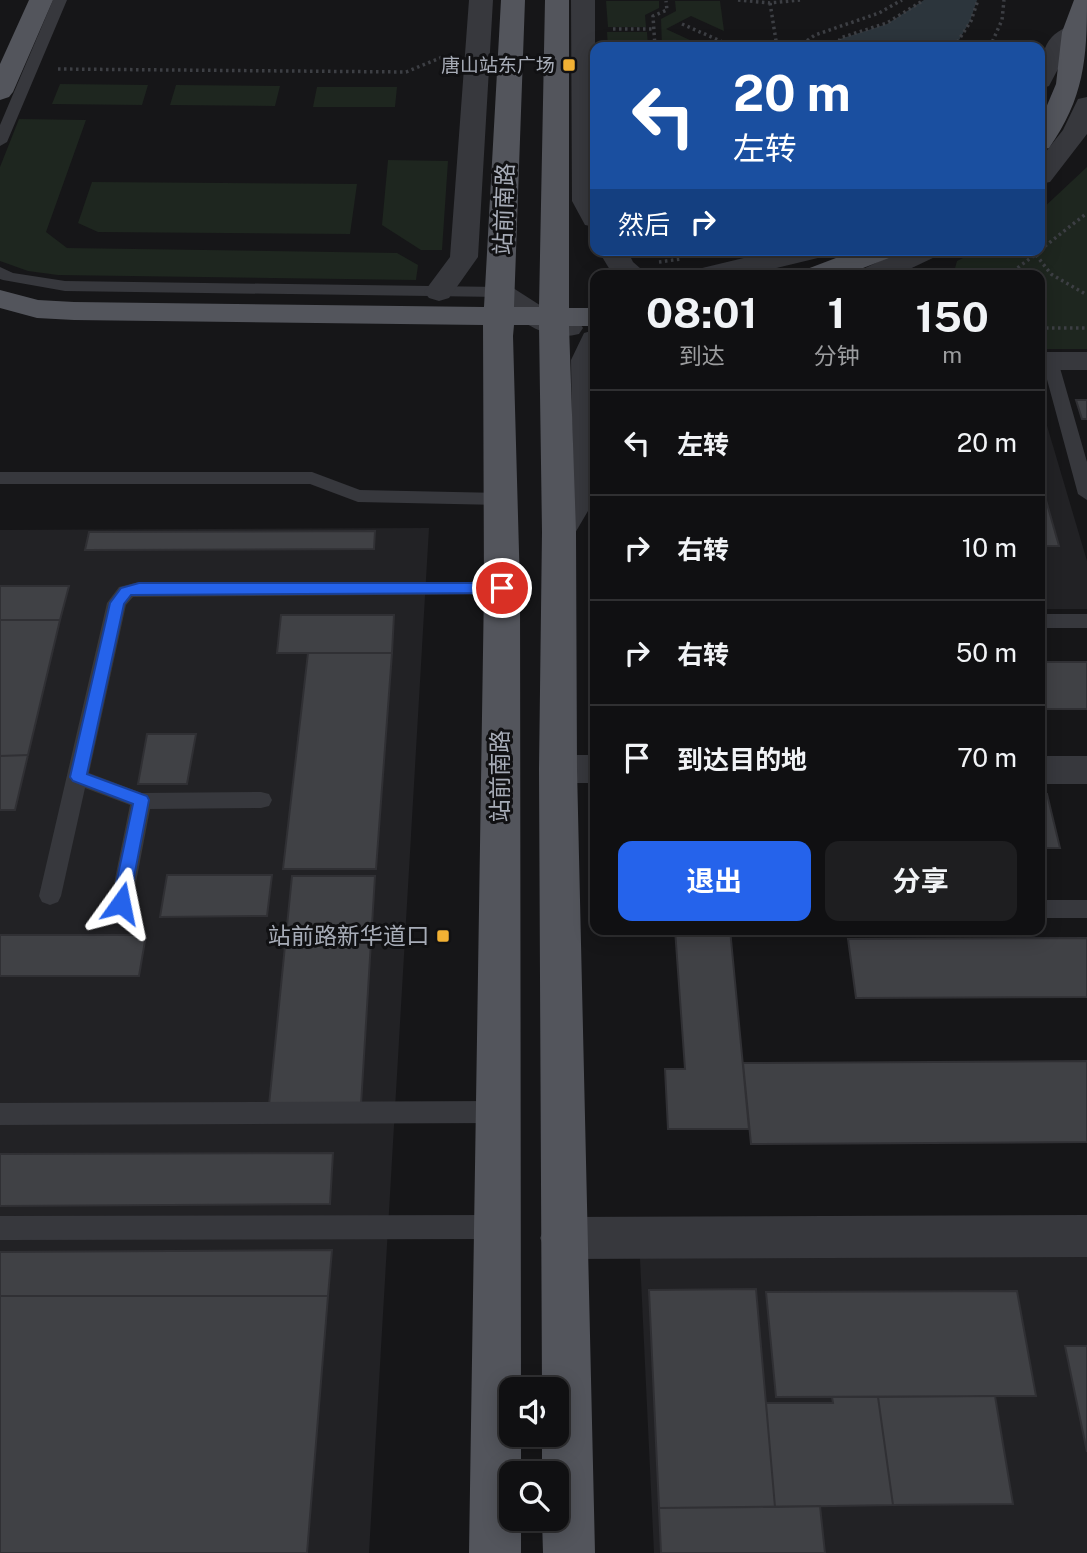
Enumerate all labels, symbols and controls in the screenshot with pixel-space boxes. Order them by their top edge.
place label: 唐山站东广场 [441,54,555,76]
marker: 唐山站东广场 [561,57,577,73]
text: 20 m [733,64,851,122]
icon: left [618,70,709,161]
text: 左转 [733,130,797,167]
street label: 站前南路 [488,163,519,255]
icon: right [684,203,722,241]
text: 然后 [618,209,670,240]
text: 08:01 [646,288,758,337]
text: 1 [828,288,846,337]
text: 150 [916,292,989,341]
text: m [942,341,962,368]
text: 到达 [679,342,725,369]
text: 分钟 [814,342,860,369]
icon: left [618,424,656,462]
text: 20 m [957,427,1017,458]
text: 左转 [677,429,729,460]
icon: right [618,529,656,567]
text: 10 m [962,532,1017,563]
text: 右转 [677,534,729,565]
pin [472,558,532,618]
icon: arrive [483,569,521,607]
icon: right [618,634,656,672]
text: 50 m [956,637,1017,668]
text: 右转 [677,639,729,670]
street label: 站前南路 [486,730,513,822]
icon: arrive [618,739,656,777]
text: 70 m [957,742,1017,773]
text: 到达目的地 [677,744,807,775]
button: 退出 [618,841,811,921]
button: 分享 [825,841,1017,921]
position arrow [84,866,158,940]
place label: 站前路新华道口 [268,922,429,949]
marker: 站前路新华道口 [435,928,451,944]
map controls [499,1377,569,1531]
button: sound [499,1377,569,1447]
button: search [499,1461,569,1531]

